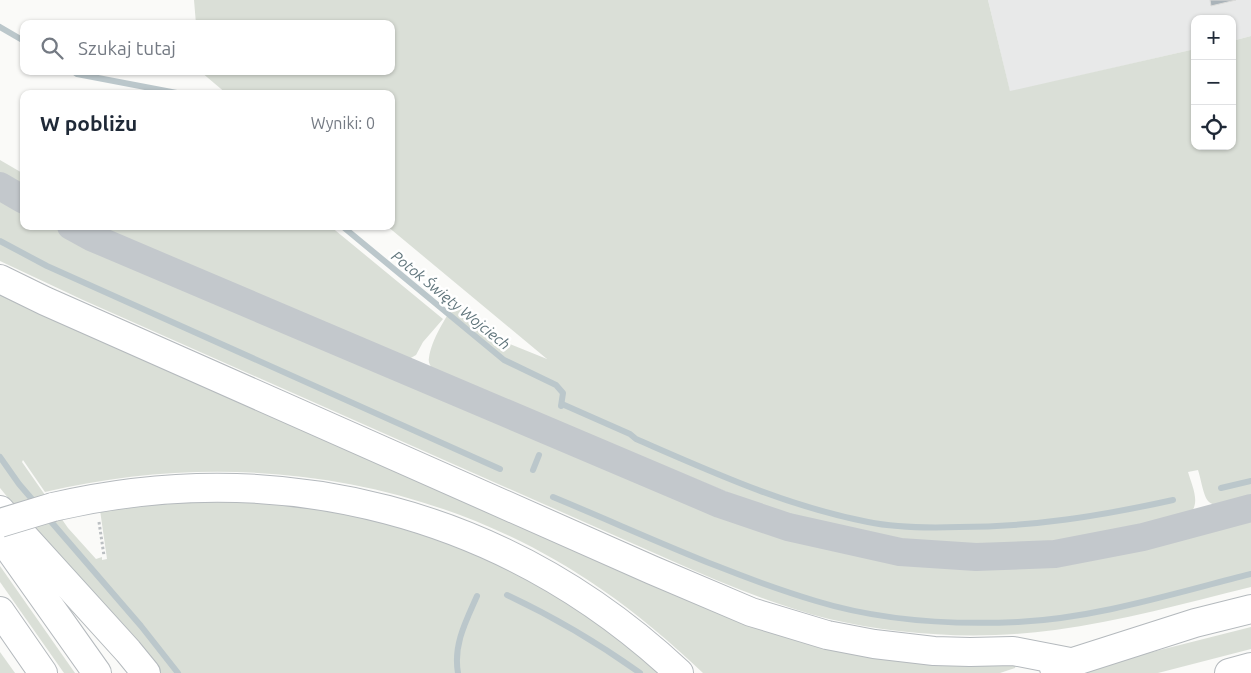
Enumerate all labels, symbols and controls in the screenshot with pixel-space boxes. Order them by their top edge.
map controls [1191,15,1236,150]
button: + [1191,15,1236,60]
search box [20,20,395,75]
icon: search [38,34,66,62]
text: Szukaj tutaj [78,37,176,59]
button: − [1191,60,1236,105]
button: locate [1191,105,1236,150]
text: W pobliżu [40,111,137,135]
text: Wyniki: 0 [311,114,375,132]
water label: Potok Święty Wojciech [388,247,514,353]

